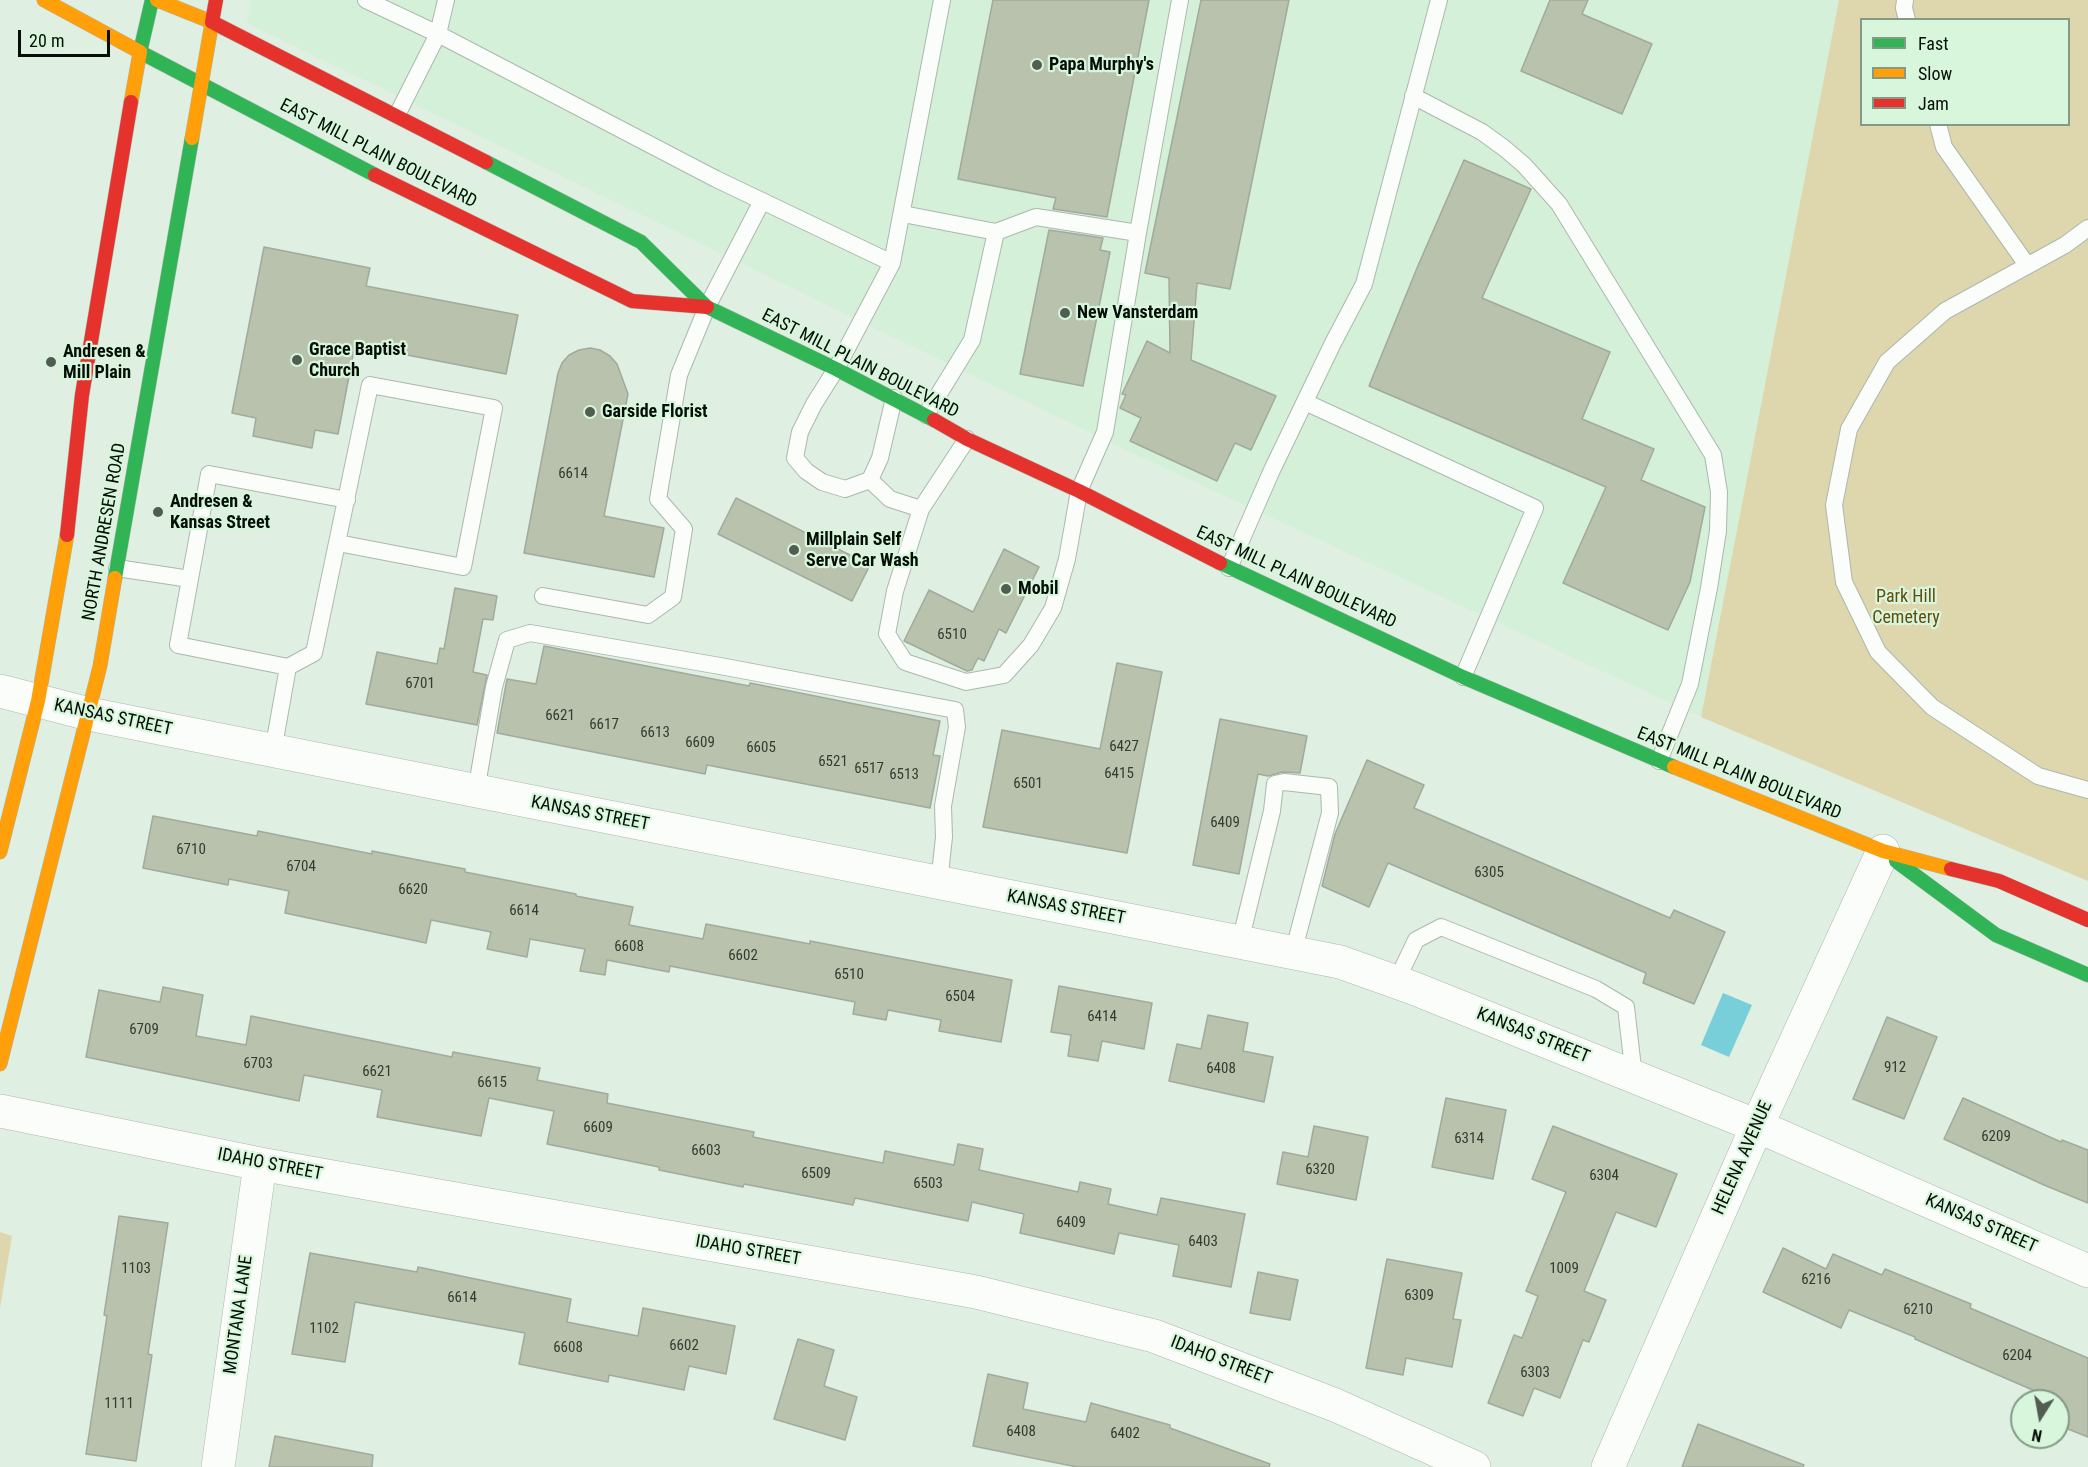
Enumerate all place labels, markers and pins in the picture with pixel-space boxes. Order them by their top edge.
place label: Papa Murphy's [1049,54,1154,76]
marker: Papa Murphy's [1030,58,1044,72]
place label: New Vansterdam [1077,302,1198,324]
marker: New Vansterdam [1058,306,1072,320]
place label: Grace Baptist Church [309,339,406,382]
place label: Andresen & Mill Plain [63,341,146,384]
marker: Grace Baptist Church [290,353,304,367]
marker: Andresen & Mill Plain [44,355,58,369]
place label: Garside Florist [602,401,708,423]
marker: Garside Florist [583,405,597,419]
place label: Andresen & Kansas Street [170,491,270,534]
marker: Andresen & Kansas Street [151,505,165,519]
place label: Millplain Self Serve Car Wash [806,529,919,572]
marker: Millplain Self Serve Car Wash [787,543,801,557]
place label: Mobil [1018,578,1059,600]
marker: Mobil [999,582,1013,596]

